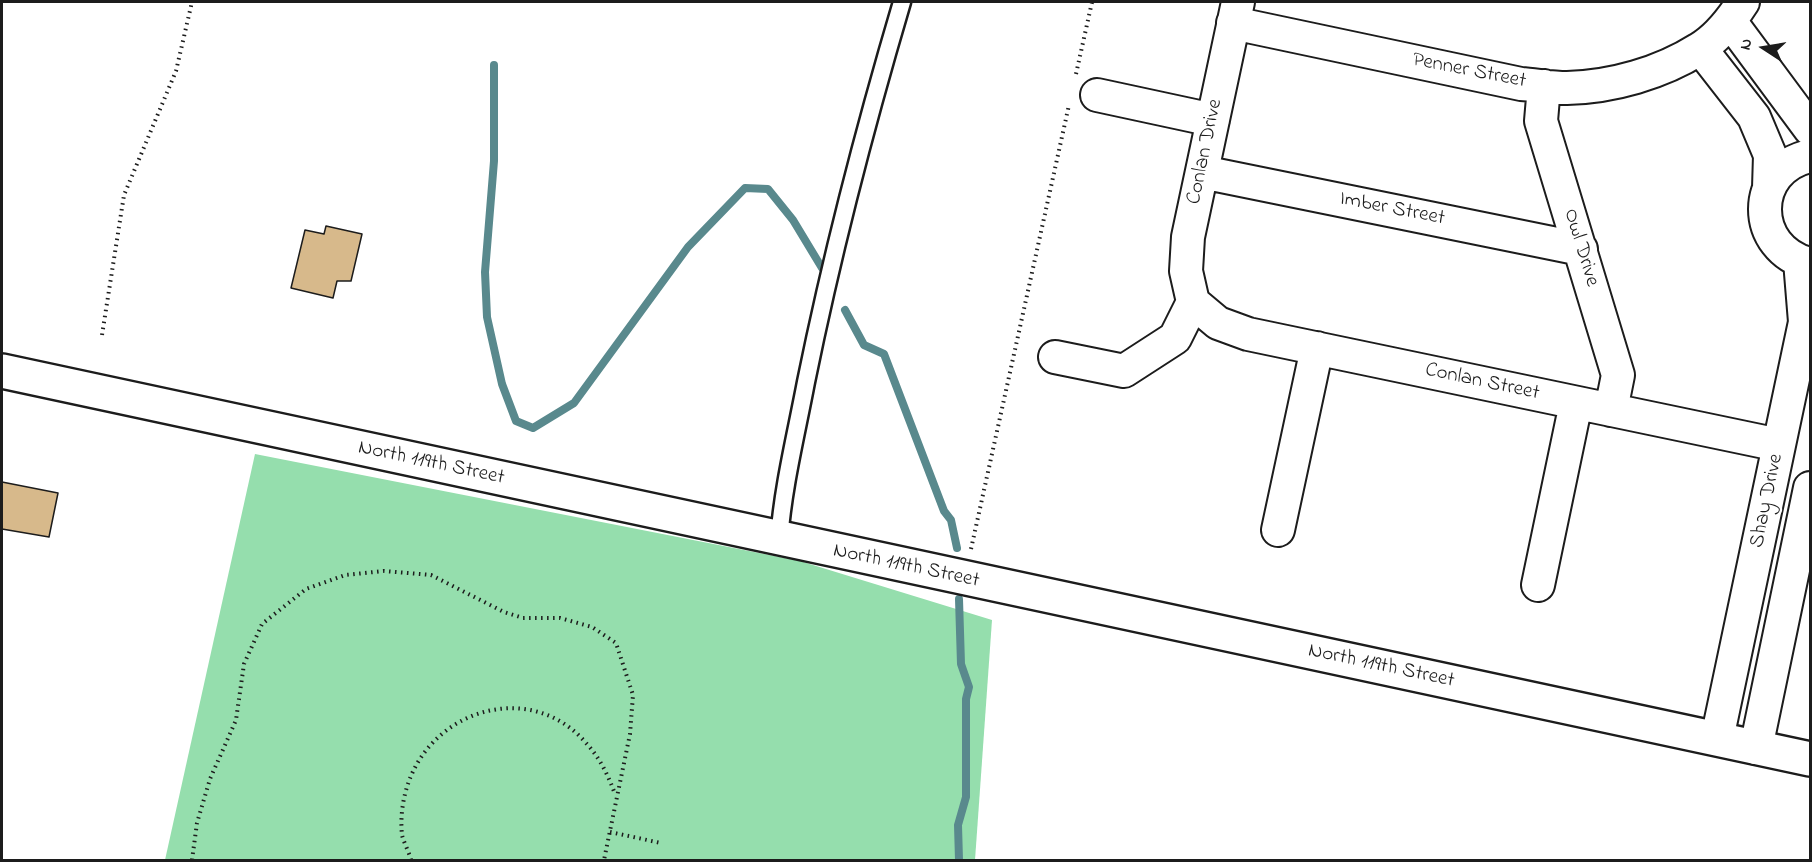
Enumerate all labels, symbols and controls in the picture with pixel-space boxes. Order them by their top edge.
north arrow [1734,18,1794,78]
text: N [1734,36,1759,52]
street label: Penner Street [1410,49,1528,95]
street label: Conlan Drive [1183,97,1229,207]
street label: Imber Street [1337,187,1447,233]
street label: Owl Drive [1556,206,1604,290]
street label: Conlan Street [1423,359,1541,407]
street label: North 119th Street [356,436,506,492]
street label: Shay Drive [1746,452,1790,550]
street label: North 119th Street [831,539,981,595]
street label: North 119th Street [1306,639,1456,695]

